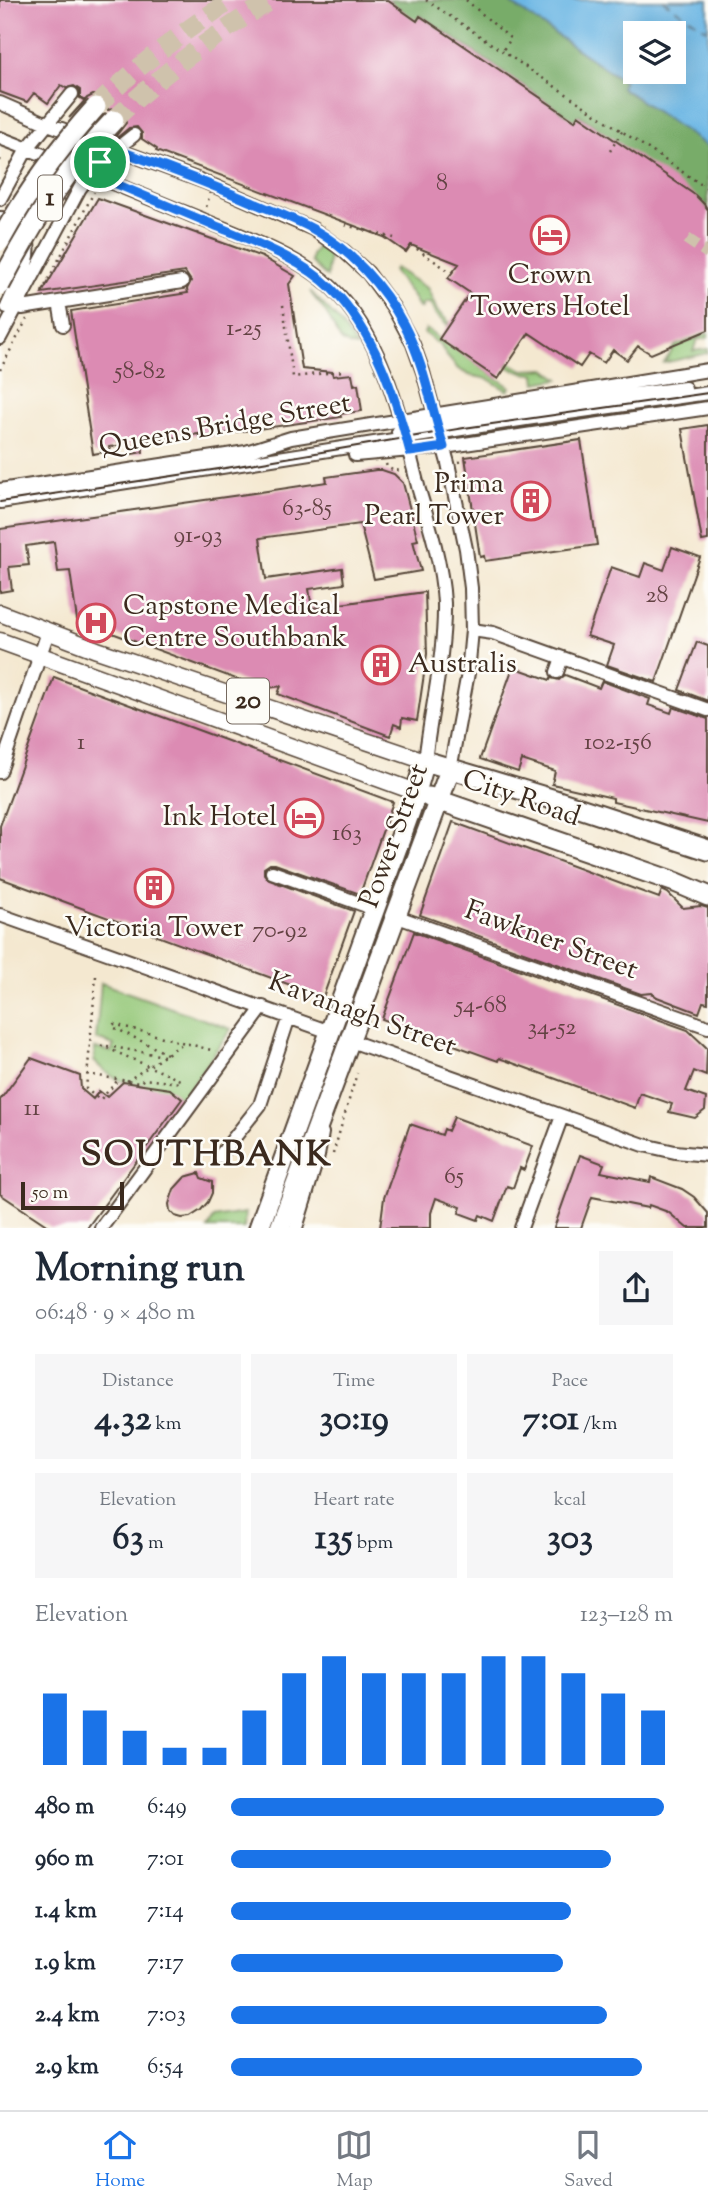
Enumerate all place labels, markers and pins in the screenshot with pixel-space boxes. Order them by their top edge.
pin [70,132,130,192]
hotel icon: Crown Towers Hotel [529,214,571,256]
place label: Crown Towers Hotel [470,256,630,328]
place label: Prima Pearl Tower [364,465,504,537]
building icon: Prima Pearl Tower [510,480,552,522]
place label: Capstone Medical Centre Southbank [123,587,347,659]
hospital icon: Capstone Medical Centre Southbank [75,602,117,644]
building icon: Australis [360,644,402,686]
place label: Australis [408,645,517,685]
hotel icon: Ink Hotel [283,797,325,839]
place label: Ink Hotel [162,798,277,838]
building icon: Victoria Tower [133,867,175,909]
place label: Victoria Tower [65,909,244,949]

